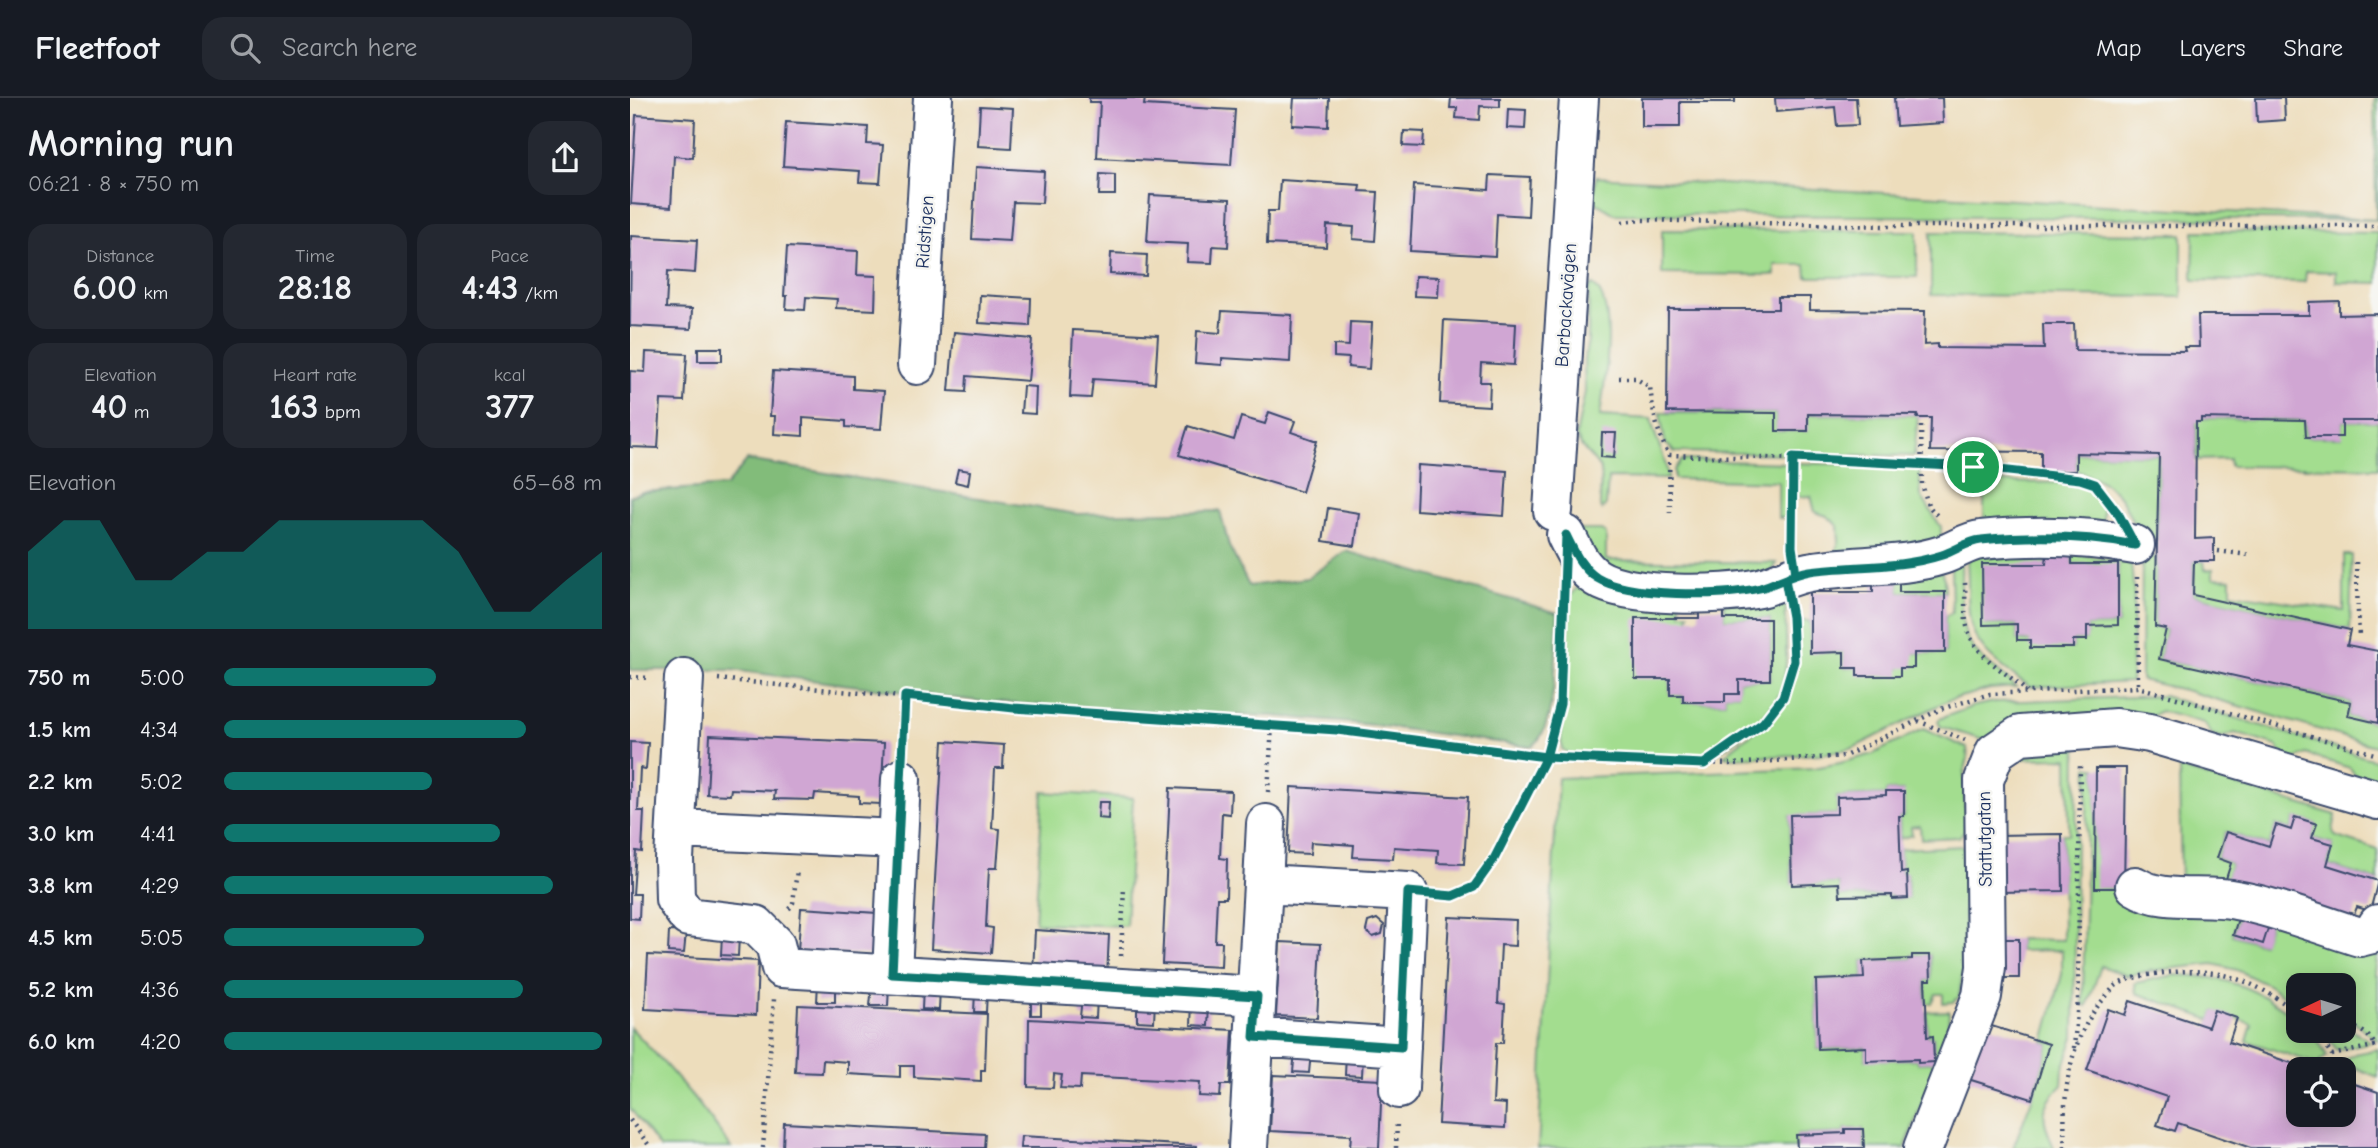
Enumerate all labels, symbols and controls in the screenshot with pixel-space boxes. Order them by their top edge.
search box [202,17,692,80]
text: Fleetfoot [35,29,160,67]
icon: search [226,29,264,67]
text: Search here [282,33,417,63]
text: Map [2096,34,2142,62]
text: Layers [2180,34,2245,62]
text: Share [2283,34,2343,62]
button: share [528,121,602,195]
text: Morning run [28,122,234,166]
text: 06:21 · 8 × 750 m [28,170,199,197]
street label: Ridstigen [911,195,939,269]
street label: Barbackavägen [1551,242,1581,368]
text: Distance [86,245,154,267]
text: Time [295,245,335,267]
text: Pace [491,245,529,267]
text: 6.00 [72,267,137,308]
text: 28:18 [278,267,352,308]
text: 4:43 [461,267,519,308]
text: km [137,282,168,304]
text: /km [519,282,558,304]
text: Elevation [84,364,157,386]
text: Heart rate [273,364,357,386]
text: kcal [494,364,526,386]
text: 40 [91,386,128,427]
text: 163 [269,386,318,427]
text: 377 [485,386,534,427]
text: m [128,401,150,423]
text: bpm [318,401,361,423]
pin [1943,437,2003,497]
icon: arrive [1954,448,1992,486]
text: Elevation [28,469,116,496]
text: 65–68 m [512,469,602,496]
text: 750 m [28,664,90,691]
text: 5:00 [140,664,185,691]
text: 1.5 km [28,716,91,743]
text: 4:34 [140,716,178,743]
text: 2.2 km [28,768,93,795]
text: 5:02 [140,768,183,795]
street label: Stattutgatan [1973,791,1997,887]
text: 3.0 km [28,820,94,847]
text: 4:41 [140,820,176,847]
text: 3.8 km [28,872,93,899]
text: 4:29 [140,872,180,899]
text: 4.5 km [28,924,93,951]
text: 5:05 [140,924,183,951]
north arrow [2286,973,2356,1043]
map controls [2286,973,2356,1127]
text: 5.2 km [28,976,94,1003]
text: 4:36 [140,976,179,1003]
text: 6.0 km [28,1028,95,1055]
text: 4:20 [140,1028,181,1055]
button: locate [2286,1057,2356,1127]

